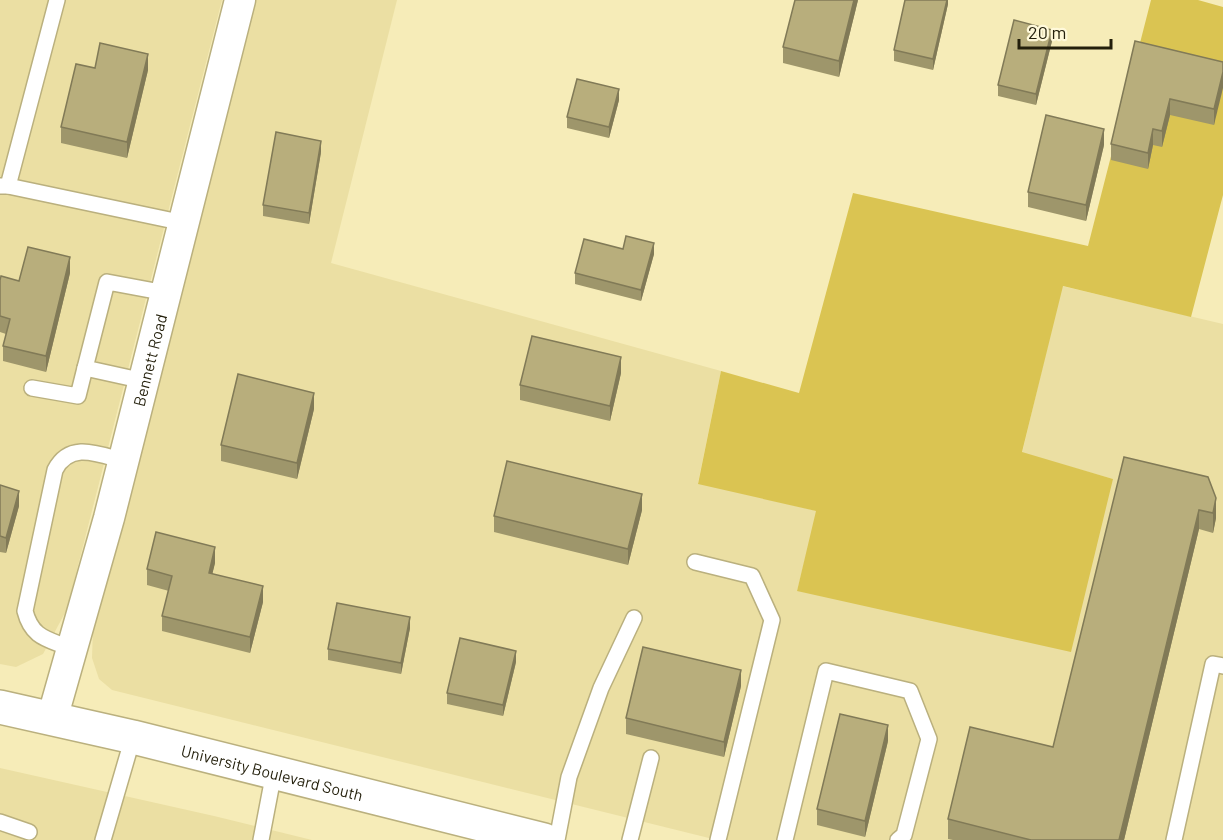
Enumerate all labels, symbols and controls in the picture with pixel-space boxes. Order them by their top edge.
scale bar [1019,12,1110,50]
text: 20 m [1028,21,1066,43]
street label: Bennett Road [128,312,170,408]
street label: University Boulevard South [179,740,365,804]

